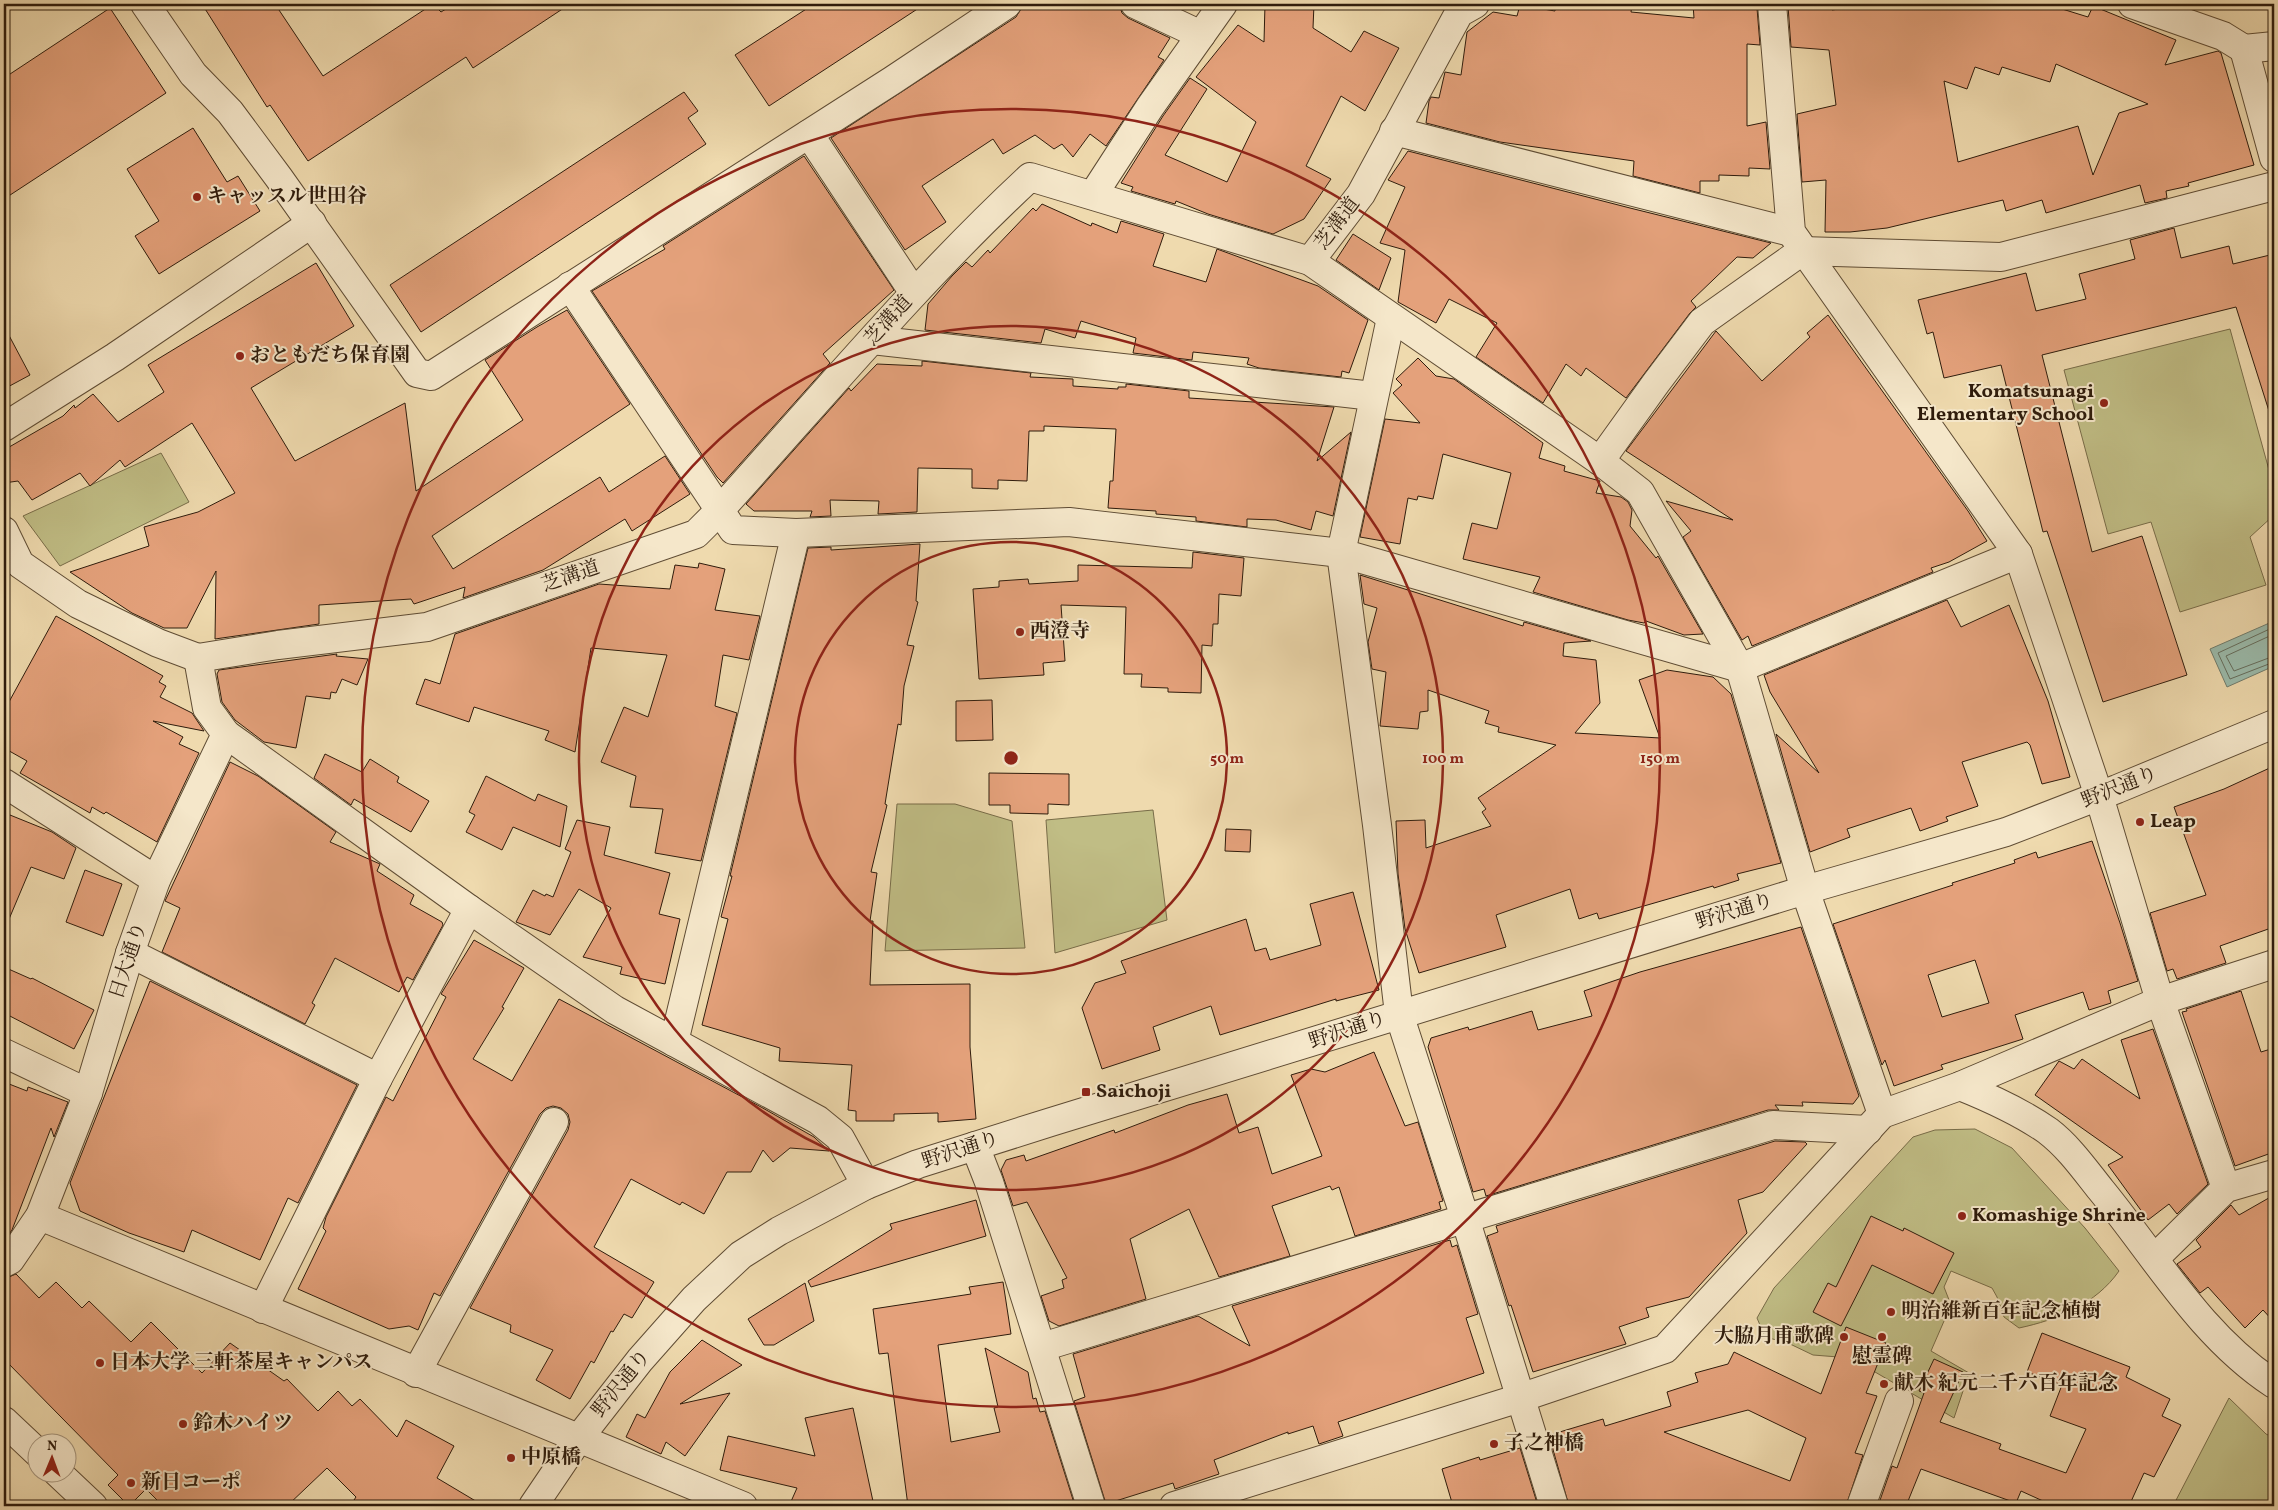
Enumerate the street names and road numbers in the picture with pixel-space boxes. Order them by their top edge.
street label: 芝溝道 [1309,192,1367,256]
street label: 芝溝道 [859,289,919,353]
street label: 芝溝道 [538,554,604,600]
street label: 野沢通り [2078,760,2162,816]
street label: 野沢通り [1693,887,1777,937]
street label: 日大通り [103,919,155,1003]
street label: 野沢通り [1306,1005,1390,1057]
street label: 野沢通り [919,1125,1003,1177]
street label: 野沢通り [586,1344,658,1424]

